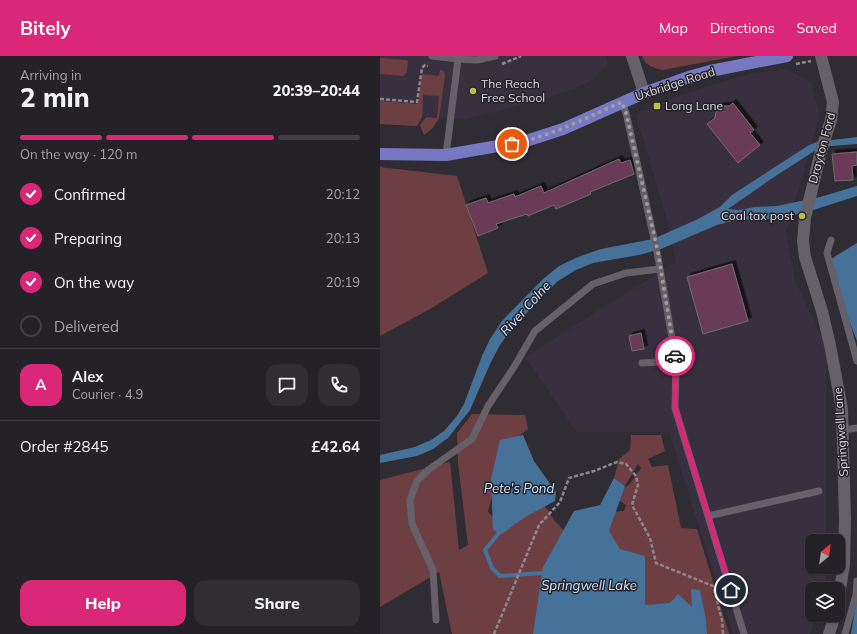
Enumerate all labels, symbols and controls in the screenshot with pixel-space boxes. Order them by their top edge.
text: Bitely [20,16,71,40]
text: Map [659,19,688,37]
text: Directions [710,19,775,37]
text: Saved [797,19,837,37]
street label: Uxbridge Road [633,64,717,103]
text: Arriving in [20,67,82,83]
place label: The Reach Free School [481,76,545,105]
text: 2 min [20,81,90,114]
text: 20:39–20:44 [273,81,360,100]
marker: The Reach Free School [468,86,478,96]
place label: Long Lane [665,98,723,113]
marker: Long Lane [652,101,662,111]
street label: Drayton Ford [805,111,838,185]
pin [495,127,529,161]
icon: bag [501,133,523,155]
text: On the way · 120 m [20,146,137,162]
icon: check [20,183,42,205]
text: Confirmed [54,185,125,204]
text: 20:12 [326,186,360,202]
place label: Coal tax post [721,208,794,223]
marker: Coal tax post [797,211,807,221]
icon: check [20,227,42,249]
text: Preparing [54,229,122,248]
text: 20:13 [326,230,360,246]
icon: check [20,271,42,293]
text: On the way [54,273,134,292]
text: 20:19 [326,274,360,290]
water label: River Colne [496,277,554,339]
text: Delivered [54,317,119,336]
courier [655,336,695,376]
icon: car [664,345,686,367]
button: chat [266,364,308,406]
button: phone [318,364,360,406]
text: Alex [72,367,104,386]
text: A [35,375,47,394]
text: Courier · 4.9 [72,386,143,402]
street label: Springwell Lane [830,387,851,477]
text: Order #2845 [20,437,108,456]
text: £42.64 [311,437,360,456]
water label: Pete's Pond [484,480,554,496]
north arrow [805,534,845,574]
map controls [805,534,845,622]
pin [714,573,748,607]
water label: Springwell Lake [541,577,637,593]
icon: home [720,579,742,601]
button: Help [20,580,186,626]
button: Share [194,580,360,626]
button: layers [805,582,845,622]

